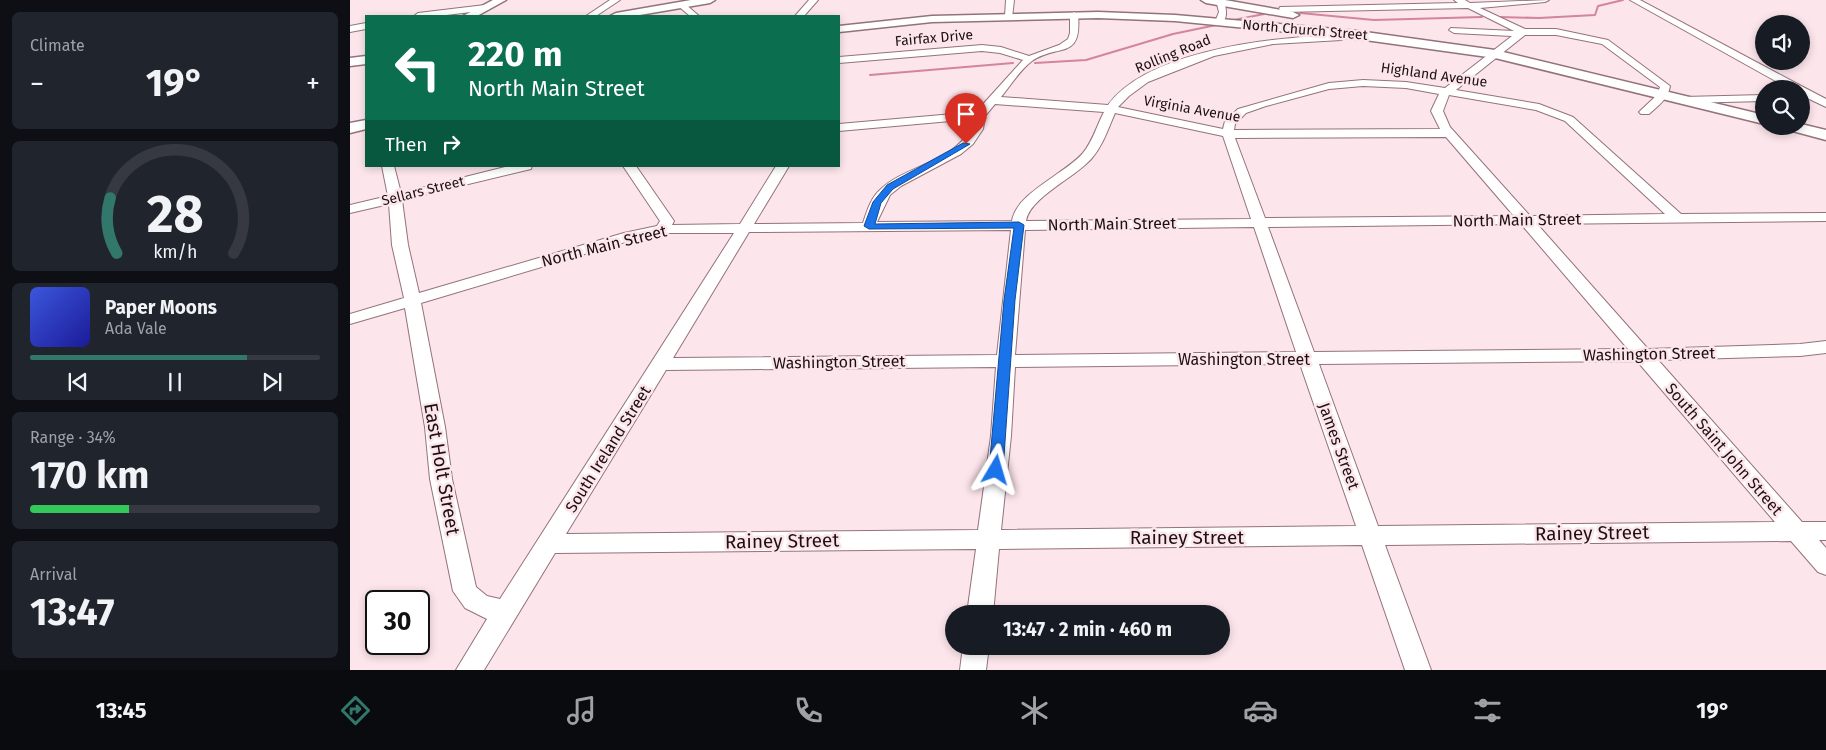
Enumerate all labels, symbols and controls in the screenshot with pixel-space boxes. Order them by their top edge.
map controls [1755,15,1810,135]
button: sound [1755,15,1810,70]
street label: North Church Street [1242,16,1369,44]
street label: Fairfax Drive [894,26,974,50]
street label: Rolling Road [1133,31,1213,77]
text: 220 m [468,33,563,75]
icon: left [385,35,450,100]
text: Climate [30,36,85,55]
street label: Highland Avenue [1380,59,1488,91]
text: 19° [146,60,204,106]
text: − [30,67,44,100]
text: + [306,67,320,100]
text: North Main Street [468,75,645,102]
button: search [1755,80,1810,135]
street label: Virginia Avenue [1142,92,1242,126]
pin [945,93,987,144]
icon: arrive [952,100,980,128]
icon: right [437,130,465,158]
text: Then [385,133,427,156]
street label: Sellars Street [380,172,467,209]
text: 28 [146,183,204,246]
street label: North Main Street [1453,209,1582,231]
street label: North Main Street [1048,213,1177,235]
street label: North Main Street [539,221,669,271]
text: km/h [153,241,197,263]
text: Paper Moons [105,296,217,319]
text: Ada Vale [105,319,167,338]
street label: Washington Street [1583,343,1715,365]
street label: Washington Street [1178,350,1310,369]
street label: Washington Street [773,351,905,373]
icon: previous [64,368,92,396]
icon: pause [161,368,189,396]
icon: next [258,368,286,396]
street label: South Saint John Street [1661,379,1787,519]
street label: South Ireland Street [561,382,655,516]
street label: James Street [1314,400,1364,492]
street label: East Holt Street [419,401,465,537]
text: Range · 34% [30,428,116,447]
position arrow [969,443,1021,495]
text: 170 km [30,452,149,498]
street label: Rainey Street [1535,521,1650,545]
street label: Rainey Street [1130,526,1244,549]
street label: Rainey Street [725,529,840,553]
text: Arrival [30,565,77,584]
text: 13:47 [30,589,115,635]
speed limit sign: 30 [365,590,430,655]
text: 13:47 · 2 min · 460 m [1003,618,1172,641]
icon: directions [338,693,373,728]
icon: music [564,693,599,728]
icon: phone [791,693,826,728]
icon: climate [1017,693,1052,728]
icon: car [1243,693,1278,728]
icon: filters [1470,693,1505,728]
text: 13:45 [96,697,147,724]
text: 19° [1696,697,1730,724]

